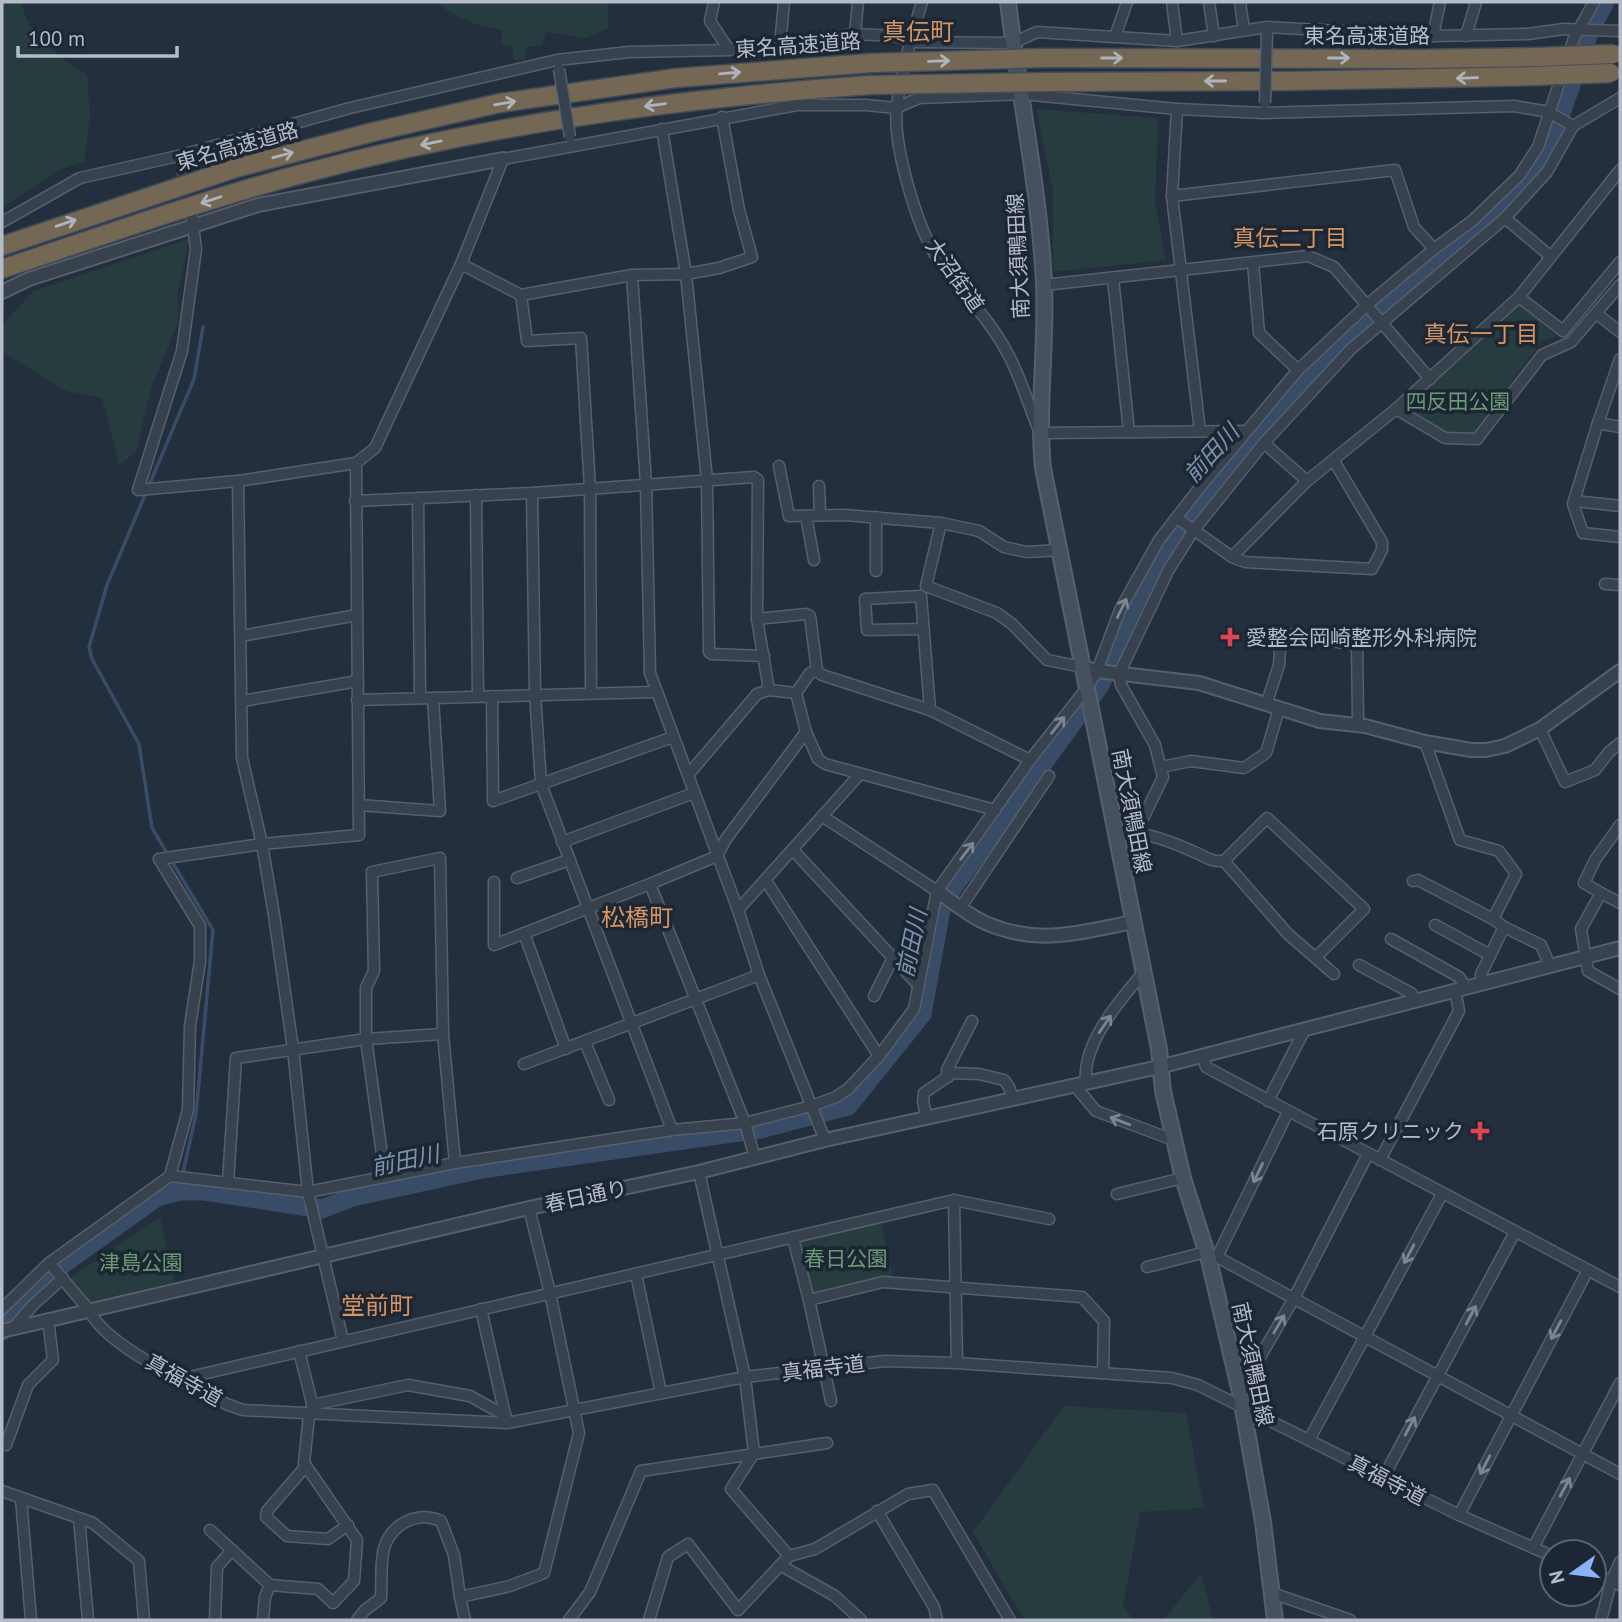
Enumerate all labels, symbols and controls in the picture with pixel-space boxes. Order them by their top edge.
scale bar [18,14,177,58]
district label: 真伝町 [882,16,954,47]
street label: 東名高速道路 [1304,22,1430,49]
text: 100 m [28,25,85,52]
street label: 東名高速道路 [734,27,862,63]
one-way arrow [1100,51,1123,65]
one-way arrow [1328,51,1351,65]
one-way arrow [927,54,950,67]
one-way arrow [718,66,741,79]
one-way arrow [1456,71,1479,85]
one-way arrow [1204,74,1227,88]
one-way arrow [493,96,515,109]
one-way arrow [645,99,667,112]
street label: 東名高速道路 [173,116,301,176]
one-way arrow [420,137,443,151]
one-way arrow [271,148,294,161]
street label: 南大須鴨田線 [1001,192,1035,320]
one-way arrow [200,195,222,208]
one-way arrow [55,216,77,228]
district label: 真伝二丁目 [1233,223,1348,252]
street label: 大沼街道 [920,233,990,317]
district label: 真伝一丁目 [1424,319,1539,348]
park label: 四反田公園 [1406,388,1511,415]
water label: 前田川 [1177,415,1247,488]
one-way arrow [1116,598,1130,619]
place label: 愛整会岡崎整形外科病院 [1246,624,1477,651]
marker: 愛整会岡崎整形外科病院 [1220,627,1240,647]
one-way arrow [1051,716,1066,734]
street label: 南大須鴨田線 [1107,747,1157,875]
one-way arrow [959,842,974,861]
district label: 松橋町 [601,902,673,933]
water label: 前田川 [890,903,933,980]
one-way arrow [1098,1015,1112,1034]
one-way arrow [1110,1113,1132,1126]
place label: 石原クリニック [1317,1118,1464,1145]
marker: 石原クリニック [1470,1121,1490,1141]
water label: 前田川 [368,1138,445,1181]
one-way arrow [1250,1162,1264,1183]
street label: 春日通り [542,1174,630,1218]
one-way arrow [1402,1243,1415,1264]
park label: 春日公園 [804,1245,888,1272]
park label: 津島公園 [99,1249,183,1276]
district label: 堂前町 [341,1290,413,1321]
street label: 南大須鴨田線 [1227,1300,1279,1428]
one-way arrow [1464,1305,1478,1325]
one-way arrow [1273,1314,1286,1335]
one-way arrow [1548,1320,1562,1340]
street label: 真福寺道 [141,1348,227,1412]
street label: 真福寺道 [780,1349,866,1387]
one-way arrow [1404,1417,1418,1437]
street label: 真福寺道 [1343,1449,1431,1511]
one-way arrow [1477,1454,1491,1475]
one-way arrow [1558,1478,1572,1498]
north arrow [1538,1538,1608,1608]
text: N [1543,1568,1570,1586]

